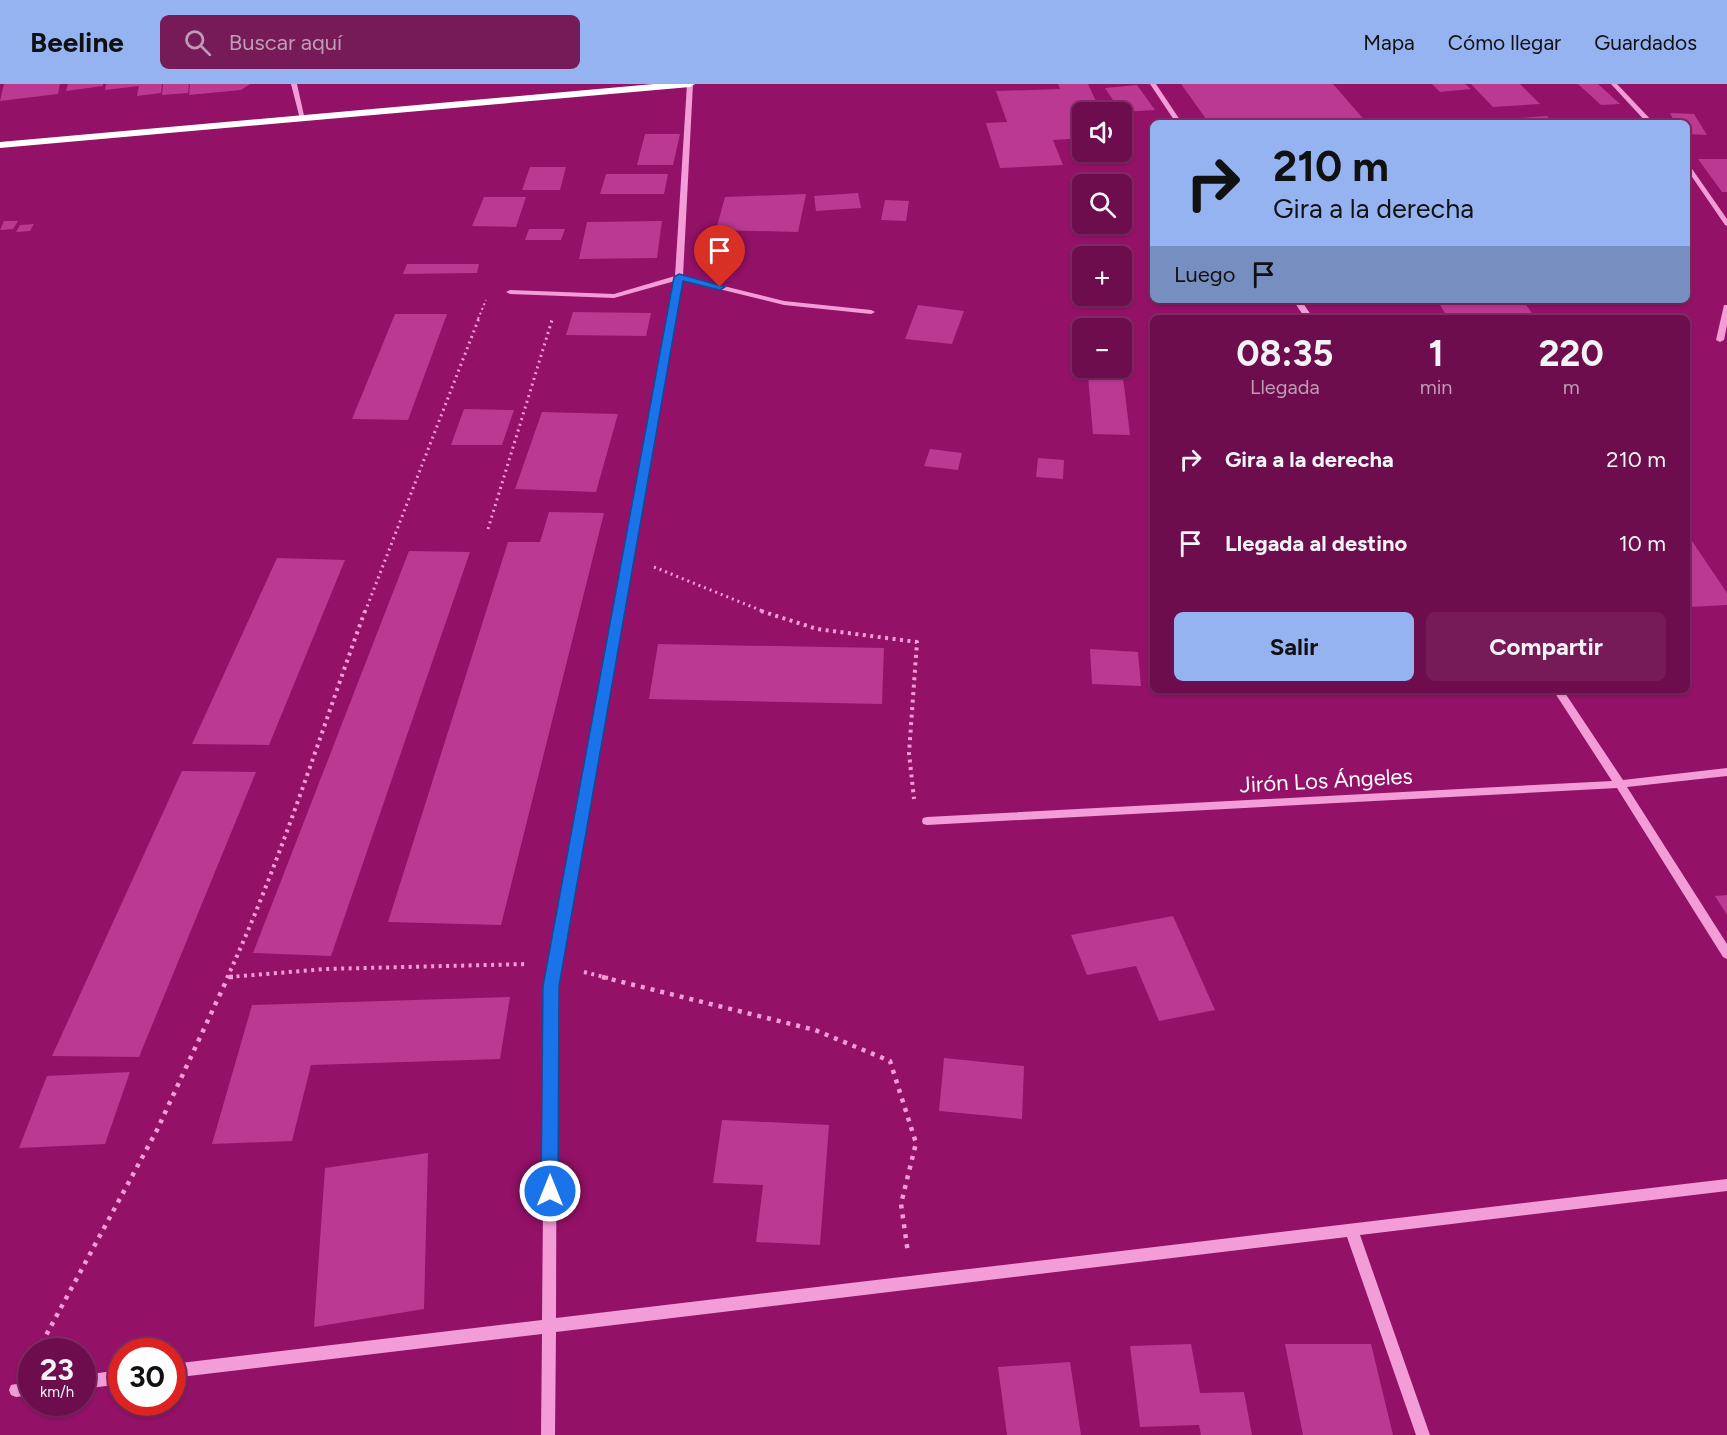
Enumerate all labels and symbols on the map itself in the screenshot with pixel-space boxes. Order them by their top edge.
pin [694,225,745,287]
street label: Jirón Los Ángeles [1239,762,1413,799]
position arrow [518,1159,582,1223]
speed limit sign: 30 [108,1338,186,1416]

